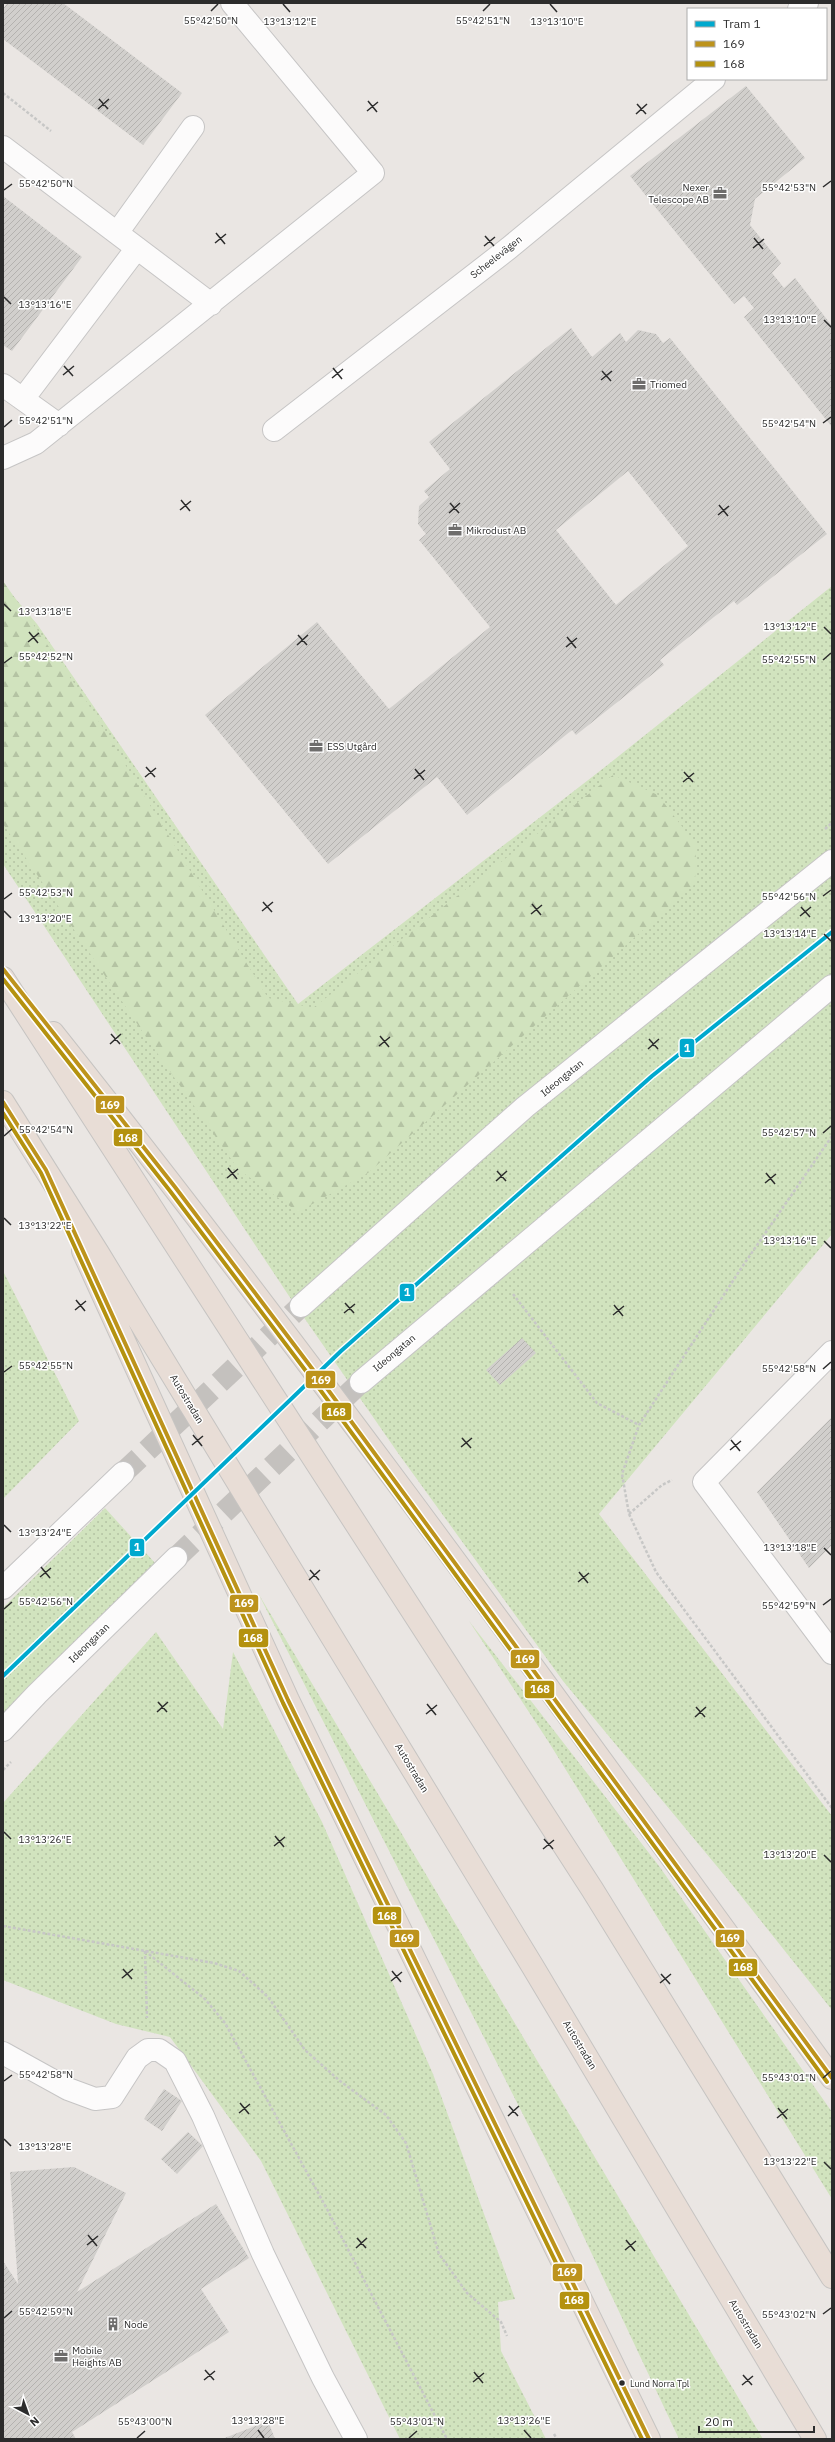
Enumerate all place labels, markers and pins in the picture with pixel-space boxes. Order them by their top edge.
place label: Nexer Telescope AB [648,181,709,206]
office icon: Nexer Telescope AB [712,185,728,201]
office icon: Triomed [631,376,647,392]
place label: Triomed [650,378,687,391]
office icon: Mikrodust AB [447,522,463,538]
place label: Mikrodust AB [466,524,526,537]
office icon: ESS Utgård [308,738,324,754]
place label: ESS Utgård [327,740,377,753]
building icon: Node [105,2316,121,2332]
place label: Node [124,2318,148,2331]
place label: Mobile Heights AB [72,2344,122,2369]
office icon: Mobile Heights AB [53,2348,69,2364]
marker: Lund Norra Tpl [617,2378,627,2388]
place label: Lund Norra Tpl [630,2378,690,2389]

